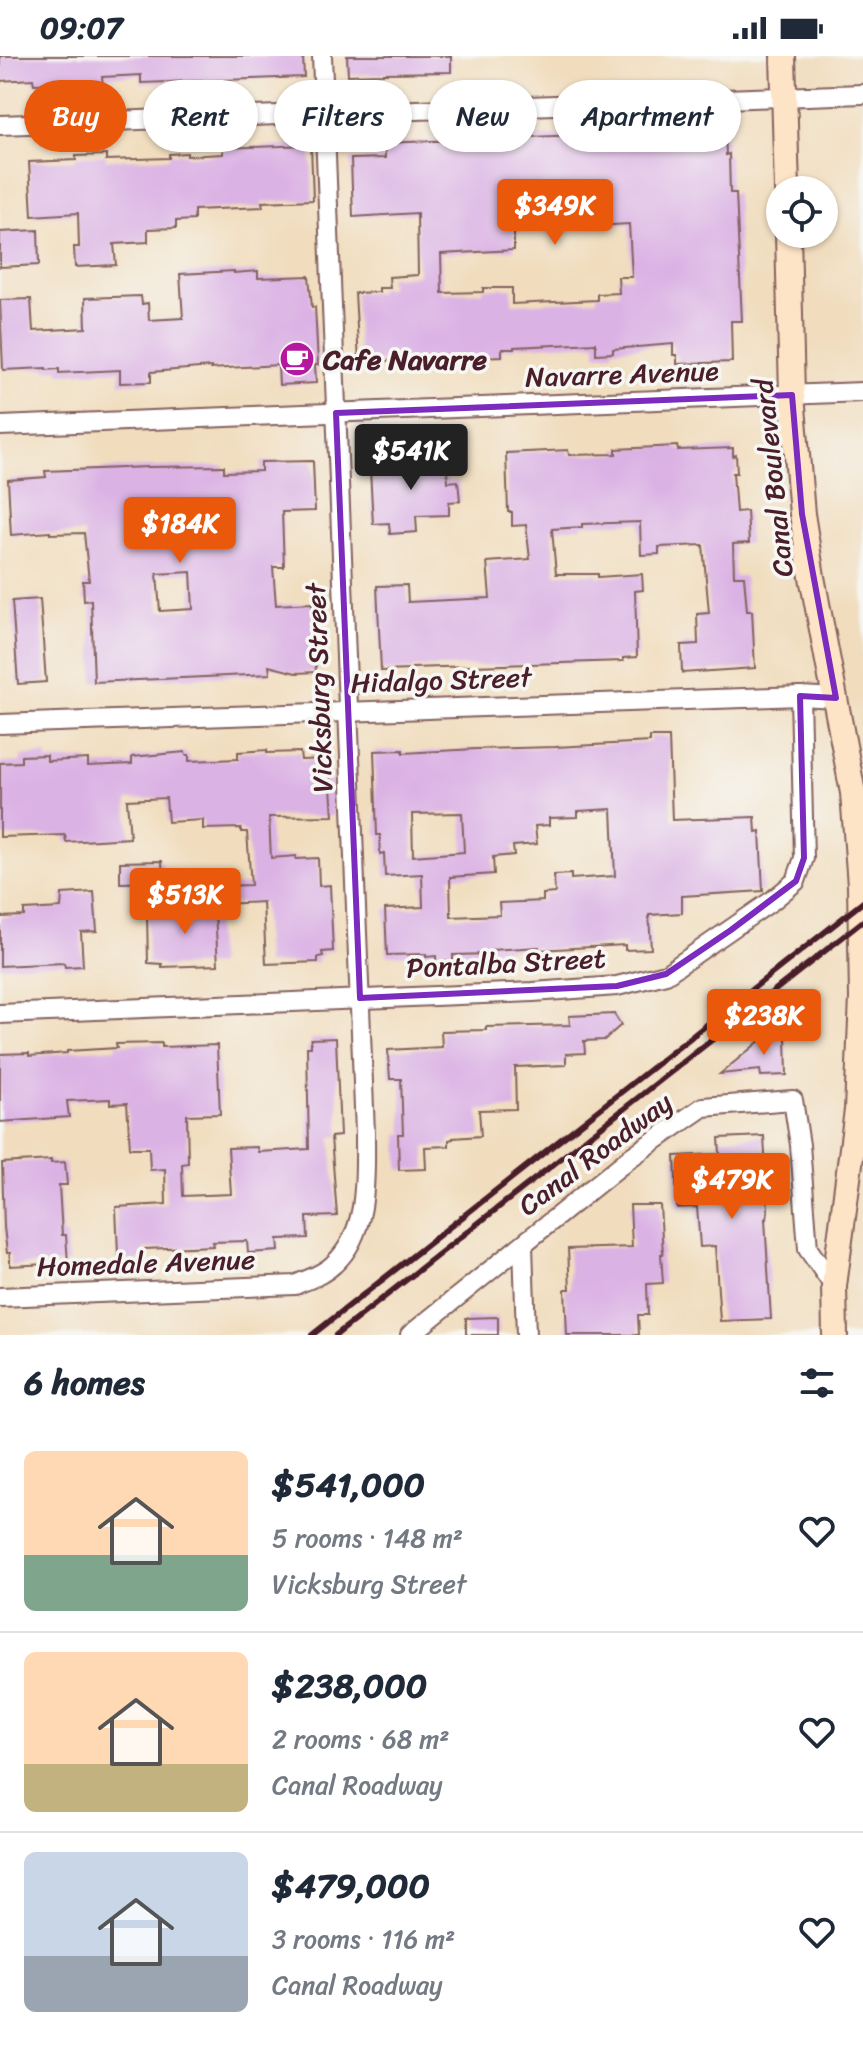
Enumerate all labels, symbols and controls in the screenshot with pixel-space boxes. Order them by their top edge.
text: 09:07 [40,1,123,55]
chip: Buy [24,80,127,152]
chip: Rent [143,80,258,152]
chip: Filters [274,80,412,152]
chip: New [428,80,537,152]
chip: Apartment [553,80,741,152]
map controls [766,176,838,248]
button: locate [766,176,838,248]
pin: $349K [499,179,611,247]
text: $349K [515,182,595,228]
place label: Cafe Navarre [322,335,487,384]
cafe icon: Cafe Navarre [278,340,316,378]
street label: Navarre Avenue [524,346,720,402]
street label: Canal Boulevard [738,375,808,579]
pin: $541K [355,424,467,492]
text: $541K [373,427,449,473]
pin: $184K [124,497,236,565]
text: $184K [142,500,218,546]
street label: Vicksburg Street [291,581,347,793]
street label: Hidalgo Street [350,652,534,708]
pin: $513K [129,868,241,936]
text: $513K [148,871,222,917]
street label: Pontalba Street [405,933,607,993]
pin: $238K [708,989,820,1057]
text: $238K [725,992,803,1038]
street label: Canal Roadway [507,1079,683,1229]
pin: $479K [676,1153,788,1221]
text: $479K [692,1156,772,1202]
street label: Homedale Avenue [36,1235,256,1291]
text: 6 homes [24,1353,145,1413]
icon: filters [795,1361,839,1405]
text: $541,000 [272,1455,425,1515]
icon: home [88,1483,184,1579]
icon: heart [795,1509,839,1553]
text: 5 rooms · 148 m² [272,1515,463,1561]
text: Vicksburg Street [272,1561,466,1607]
text: $238,000 [272,1656,427,1716]
icon: home [88,1684,184,1780]
icon: heart [795,1710,839,1754]
text: 2 rooms · 68 m² [272,1716,449,1762]
text: Canal Roadway [272,1762,442,1808]
text: $479,000 [272,1856,430,1916]
icon: home [88,1884,184,1980]
icon: heart [795,1910,839,1954]
text: 3 rooms · 116 m² [272,1916,455,1962]
text: Canal Roadway [272,1962,442,2008]

